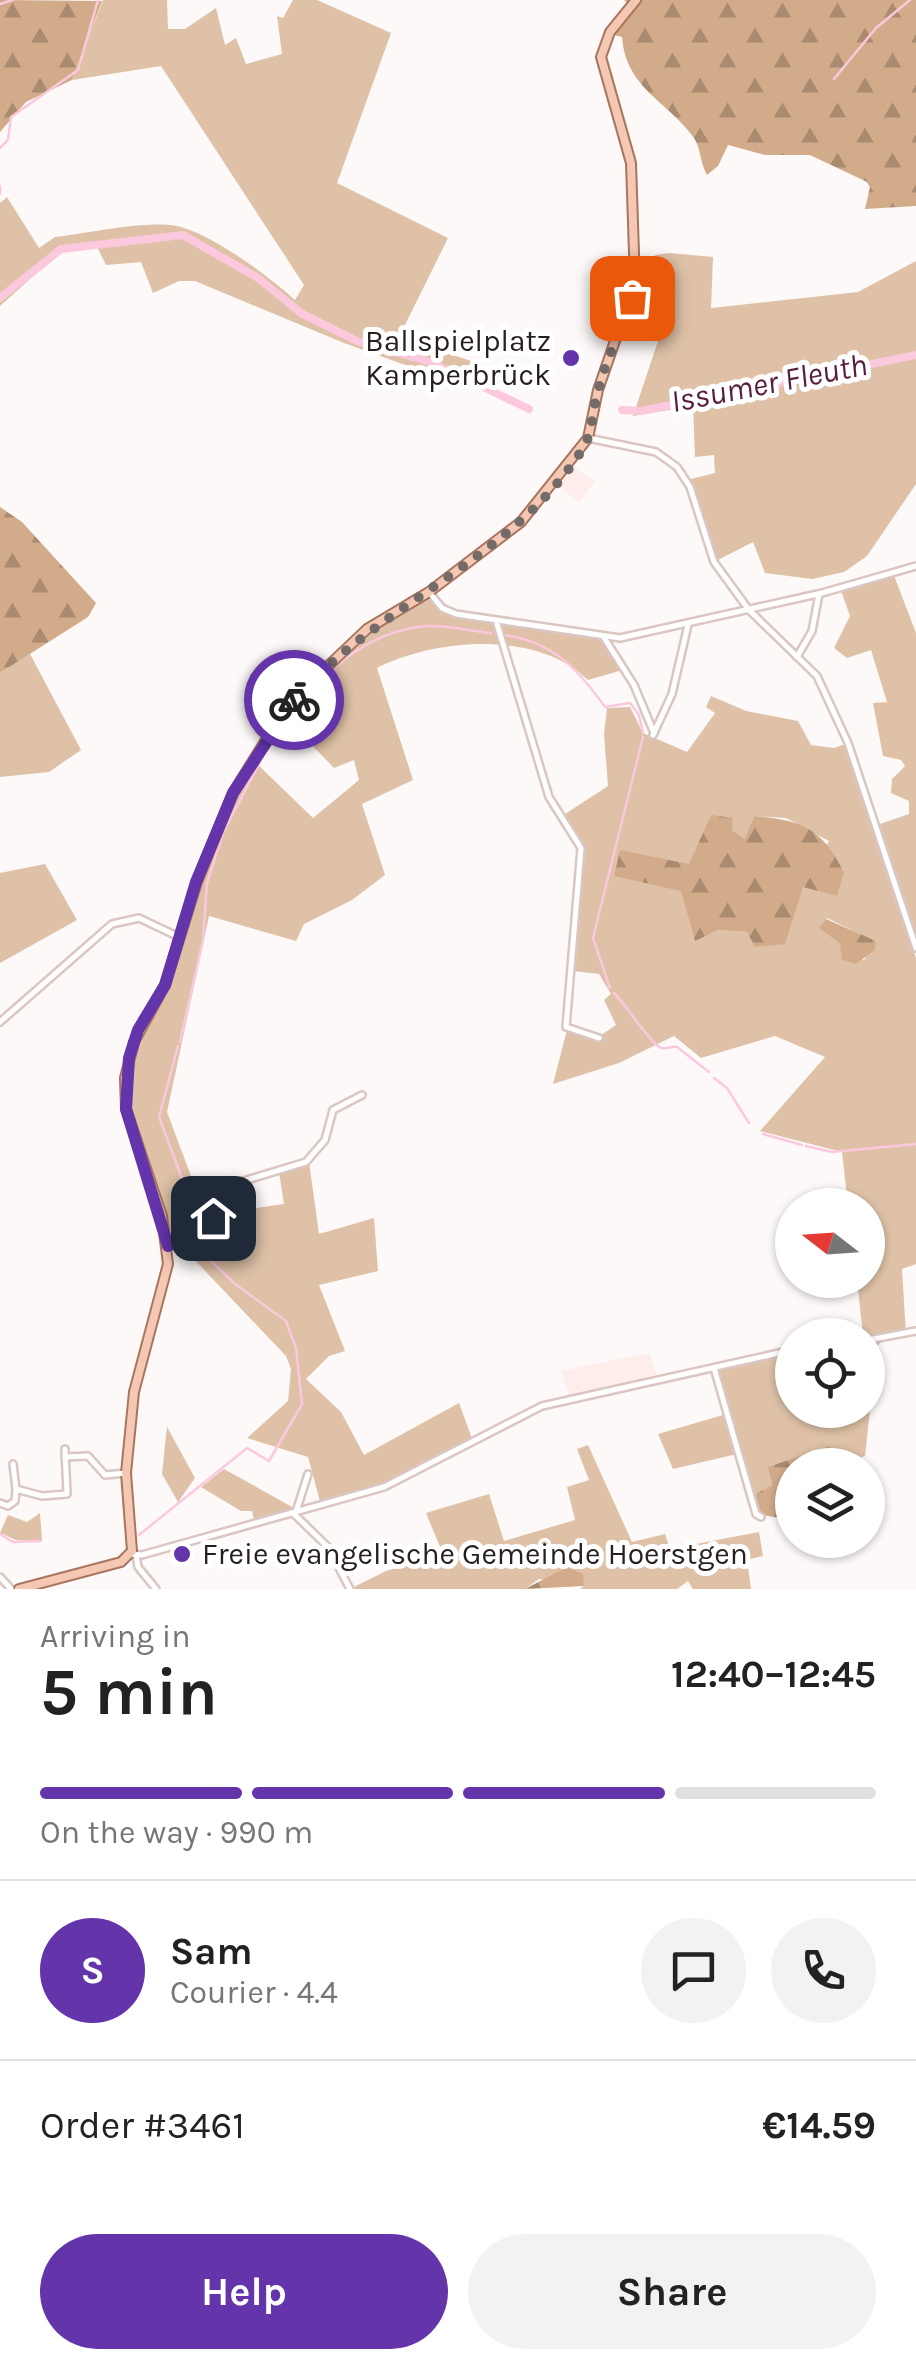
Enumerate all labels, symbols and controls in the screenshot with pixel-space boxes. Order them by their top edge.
pin [590,256,675,341]
icon: bag [605,271,660,326]
place label: Ballspielplatz Kamperbrück [365,323,551,393]
water label: Issumer Fleuth [668,346,870,420]
marker: Ballspielplatz Kamperbrück [560,347,582,369]
courier [244,650,344,750]
icon: bike [267,673,322,728]
pin [171,1176,256,1261]
north arrow [775,1188,885,1298]
map controls [775,1188,885,1558]
icon: home [186,1191,241,1246]
button: locate [775,1318,885,1428]
button: layers [775,1448,885,1558]
place label: Freie evangelische Gemeinde Hoerstgen [202,1536,748,1572]
marker: Freie evangelische Gemeinde Hoerstgen [171,1543,193,1565]
text: Arriving in [40,1618,191,1655]
text: 12:40–12:45 [671,1652,876,1697]
text: 5 min [40,1654,218,1730]
text: On the way · 990 m [40,1814,313,1851]
button: chat [641,1918,746,2023]
button: phone [771,1918,876,2023]
text: Sam [170,1929,253,1974]
text: S [80,1948,105,1993]
text: Courier · 4.4 [170,1974,338,2011]
text: Order #3461 [40,2103,245,2148]
text: €14.59 [762,2103,876,2148]
button: Help [40,2234,448,2349]
button: Share [468,2234,876,2349]

